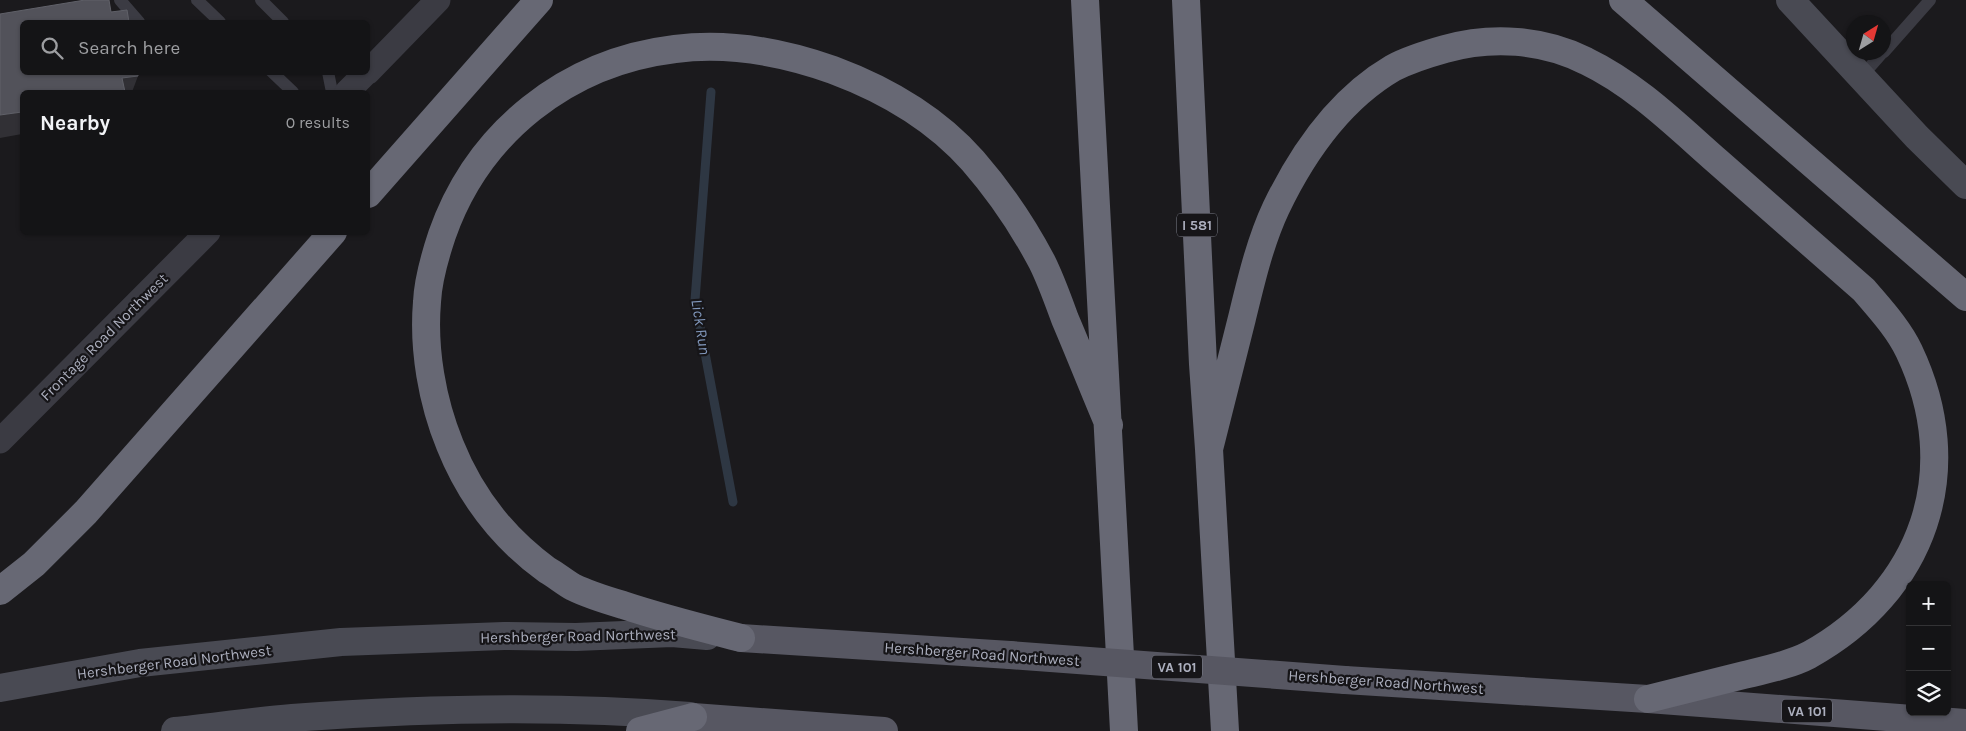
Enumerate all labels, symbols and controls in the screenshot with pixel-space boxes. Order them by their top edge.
north arrow [1846,15,1891,60]
search box [20,20,370,75]
icon: search [38,34,66,62]
text: Search here [78,37,180,59]
text: Nearby [40,111,110,135]
text: 0 results [286,113,350,132]
road number: I 581 [1177,214,1217,236]
street label: Frontage Road Northwest [36,269,172,405]
water label: Lick Run [687,298,715,356]
map controls [1906,581,1951,716]
button: + [1906,581,1951,626]
street label: Hershberger Road Northwest [480,625,676,647]
button: − [1906,626,1951,671]
street label: Hershberger Road Northwest [884,638,1081,670]
street label: Hershberger Road Northwest [76,641,273,683]
road number: VA 101 [1152,656,1202,679]
street label: Hershberger Road Northwest [1288,666,1485,698]
button: layers [1906,671,1951,716]
road number: VA 101 [1782,699,1832,722]

